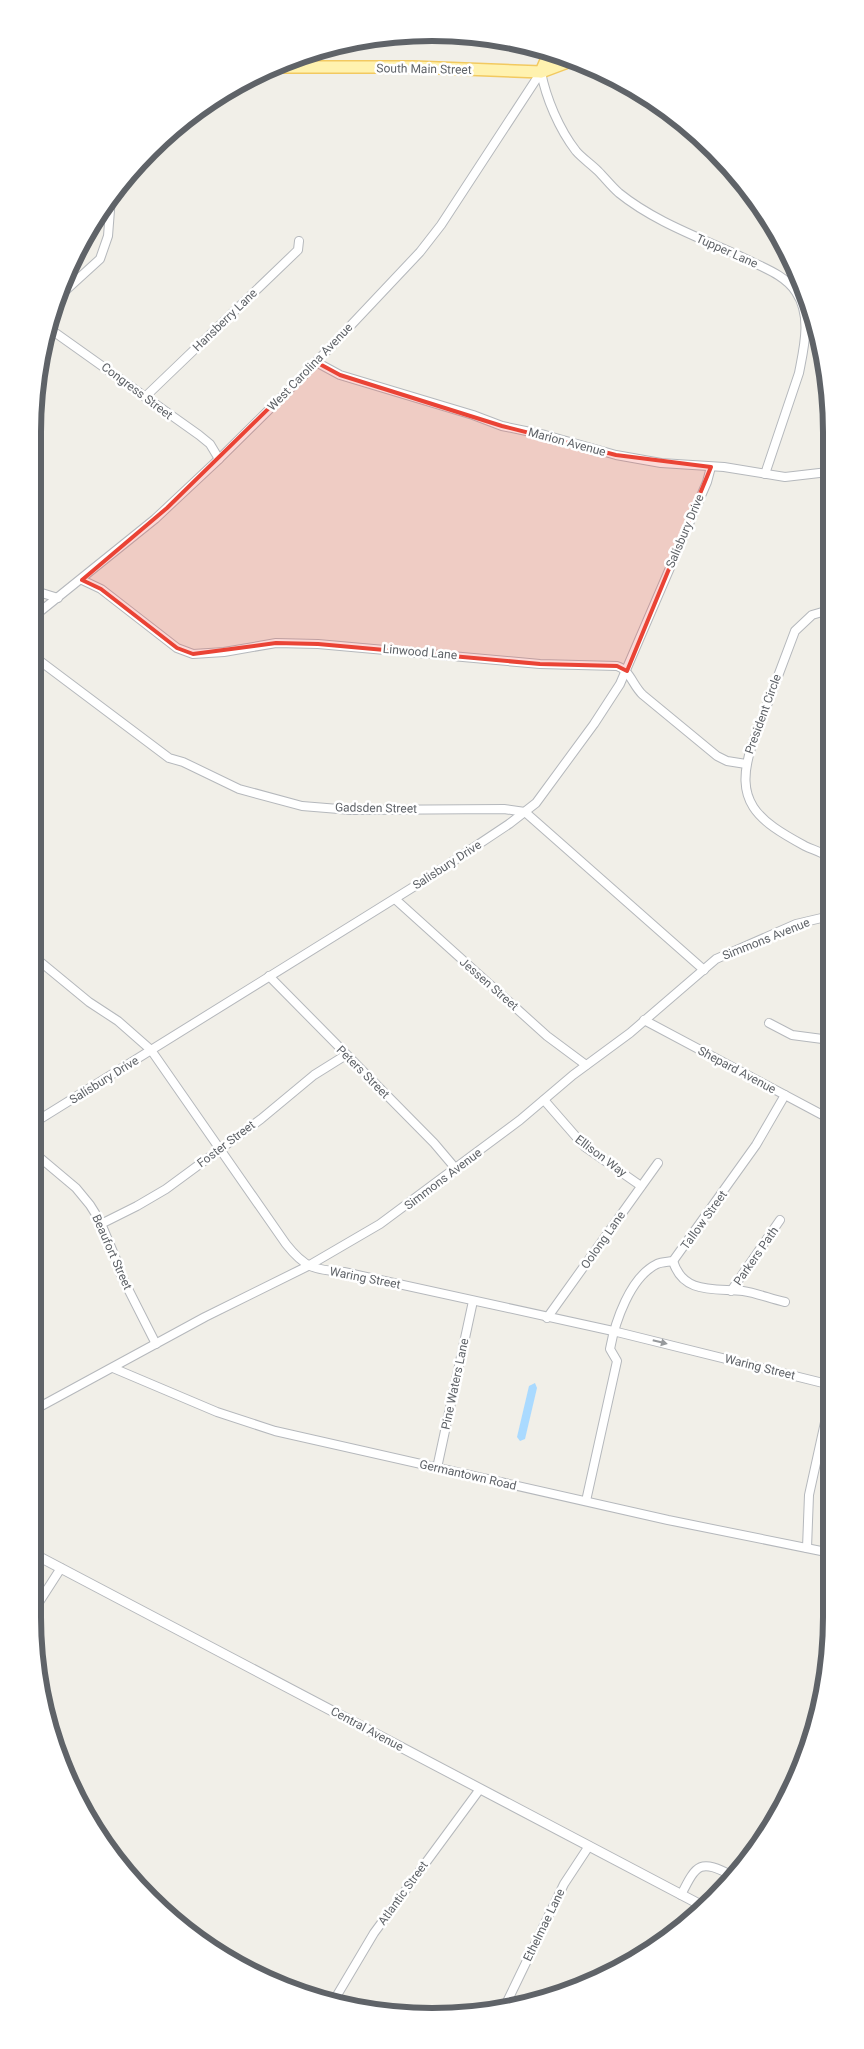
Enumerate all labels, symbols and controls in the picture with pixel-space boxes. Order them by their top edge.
street label: South Main Street [376,61,472,77]
street label: Tupper Lane [694,231,760,271]
street label: Hansberry Lane [190,286,260,354]
street label: West Carolina Avenue [265,320,355,414]
street label: Congress Street [99,360,175,422]
street label: Marion Avenue [527,425,607,459]
street label: Salisbury Drive [663,492,707,570]
street label: Linwood Lane [382,642,458,662]
street label: President Circle [742,672,784,756]
street label: Gadsden Street [335,800,417,816]
street label: Salisbury Drive [410,838,484,892]
street label: Simmons Avenue [720,915,812,963]
street label: Jessen Street [457,955,521,1013]
street label: Peters Street [334,1043,392,1101]
street label: Shepard Avenue [696,1044,778,1096]
street label: Salisbury Drive [67,1053,141,1107]
street label: Foster Street [194,1118,258,1170]
street label: Ellison Way [573,1132,630,1180]
street label: Simmons Avenue [402,1145,484,1213]
street label: Tallow Street [678,1188,730,1252]
street label: Oolong Lane [578,1208,628,1272]
street label: Beaufort Street [89,1212,135,1292]
street label: Parkers Path [731,1224,781,1288]
street label: Waring Street [328,1264,402,1292]
street label: Pine Waters Lane [438,1337,472,1431]
one-way arrow [653,1338,668,1346]
street label: Waring Street [723,1352,797,1383]
street label: Germantown Road [418,1457,518,1493]
street label: Central Avenue [328,1704,406,1754]
street label: Atlantic Street [375,1858,431,1928]
street label: Ethelmae Lane [520,1886,568,1964]

